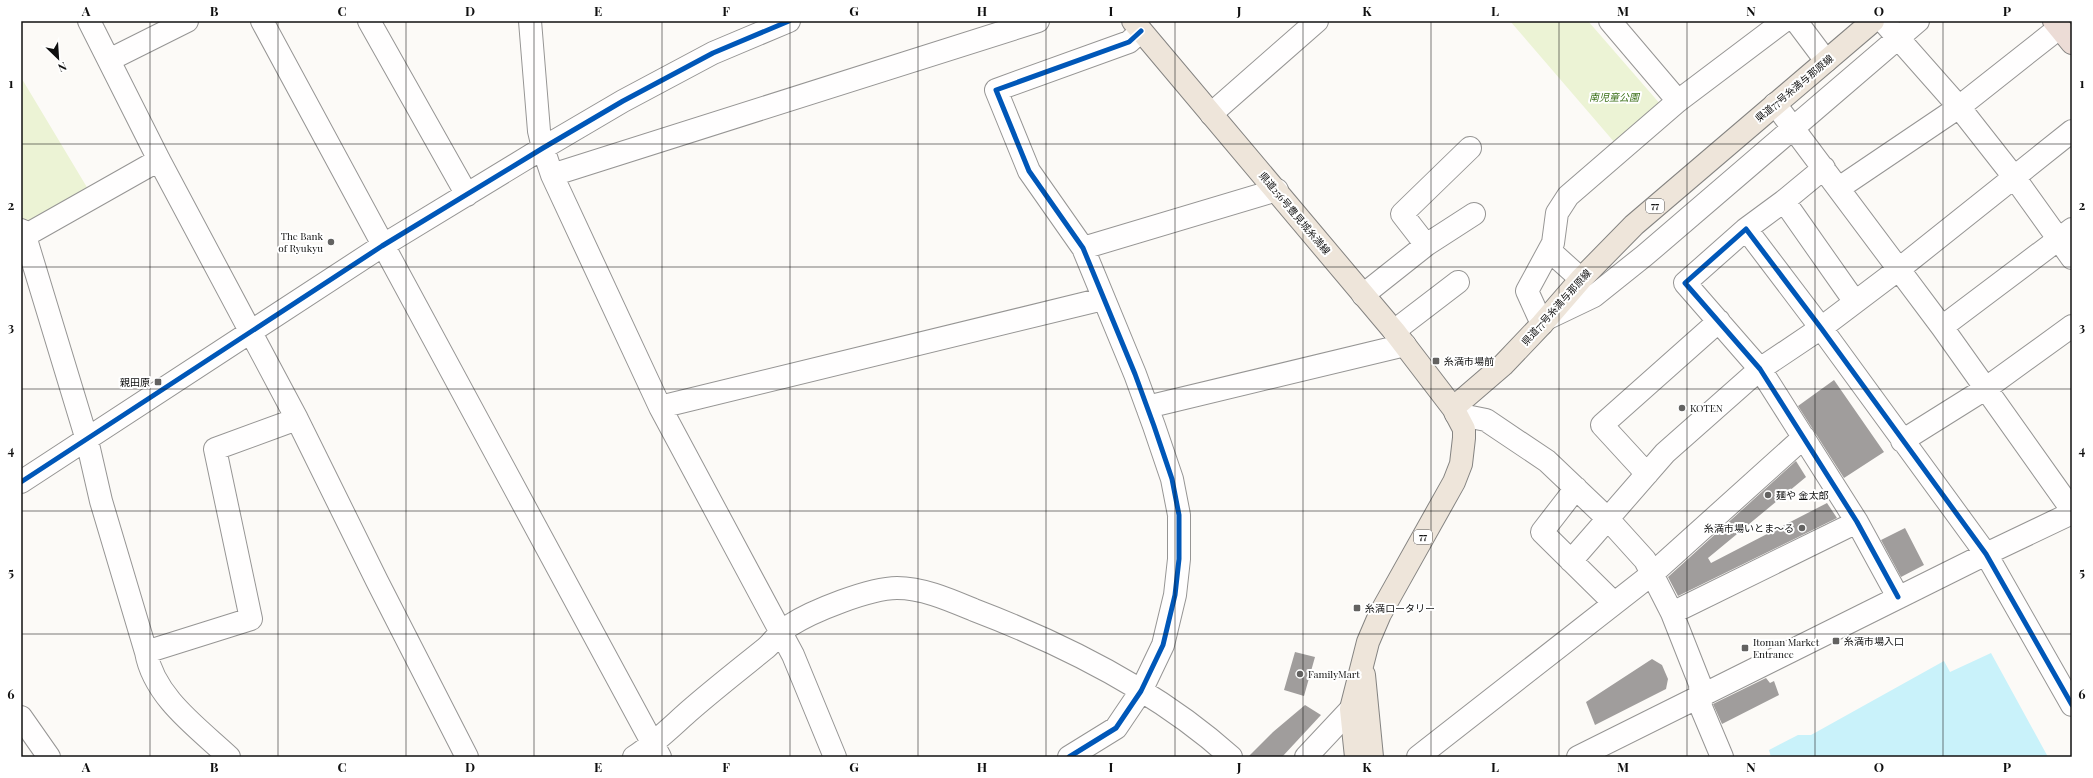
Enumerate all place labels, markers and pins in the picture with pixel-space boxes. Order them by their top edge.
place label: The Bank of Ryukyu [278,229,323,255]
marker: The Bank of Ryukyu [326,237,336,247]
place label: 糸満市場前 [1444,354,1494,368]
marker: 糸満市場前 [1431,356,1441,366]
place label: 親田原 [120,375,150,389]
marker: 親田原 [153,377,163,387]
place label: KOTEN [1690,401,1723,415]
marker: KOTEN [1677,403,1687,413]
place label: 麺や 金太郎 [1776,488,1829,502]
marker: 麺や 金太郎 [1763,490,1773,500]
place label: 糸満市場いとま～る [1704,521,1794,535]
marker: 糸満市場いとま～る [1797,523,1807,533]
place label: 糸満ロータリー [1365,601,1435,615]
marker: 糸満ロータリー [1352,603,1362,613]
place label: 糸満市場入口 [1844,634,1904,648]
place label: Itoman Market Entrance [1753,635,1820,661]
marker: 糸満市場入口 [1831,636,1841,646]
marker: Itoman Market Entrance [1740,643,1750,653]
place label: FamilyMart [1308,667,1360,681]
marker: FamilyMart [1295,669,1305,679]

